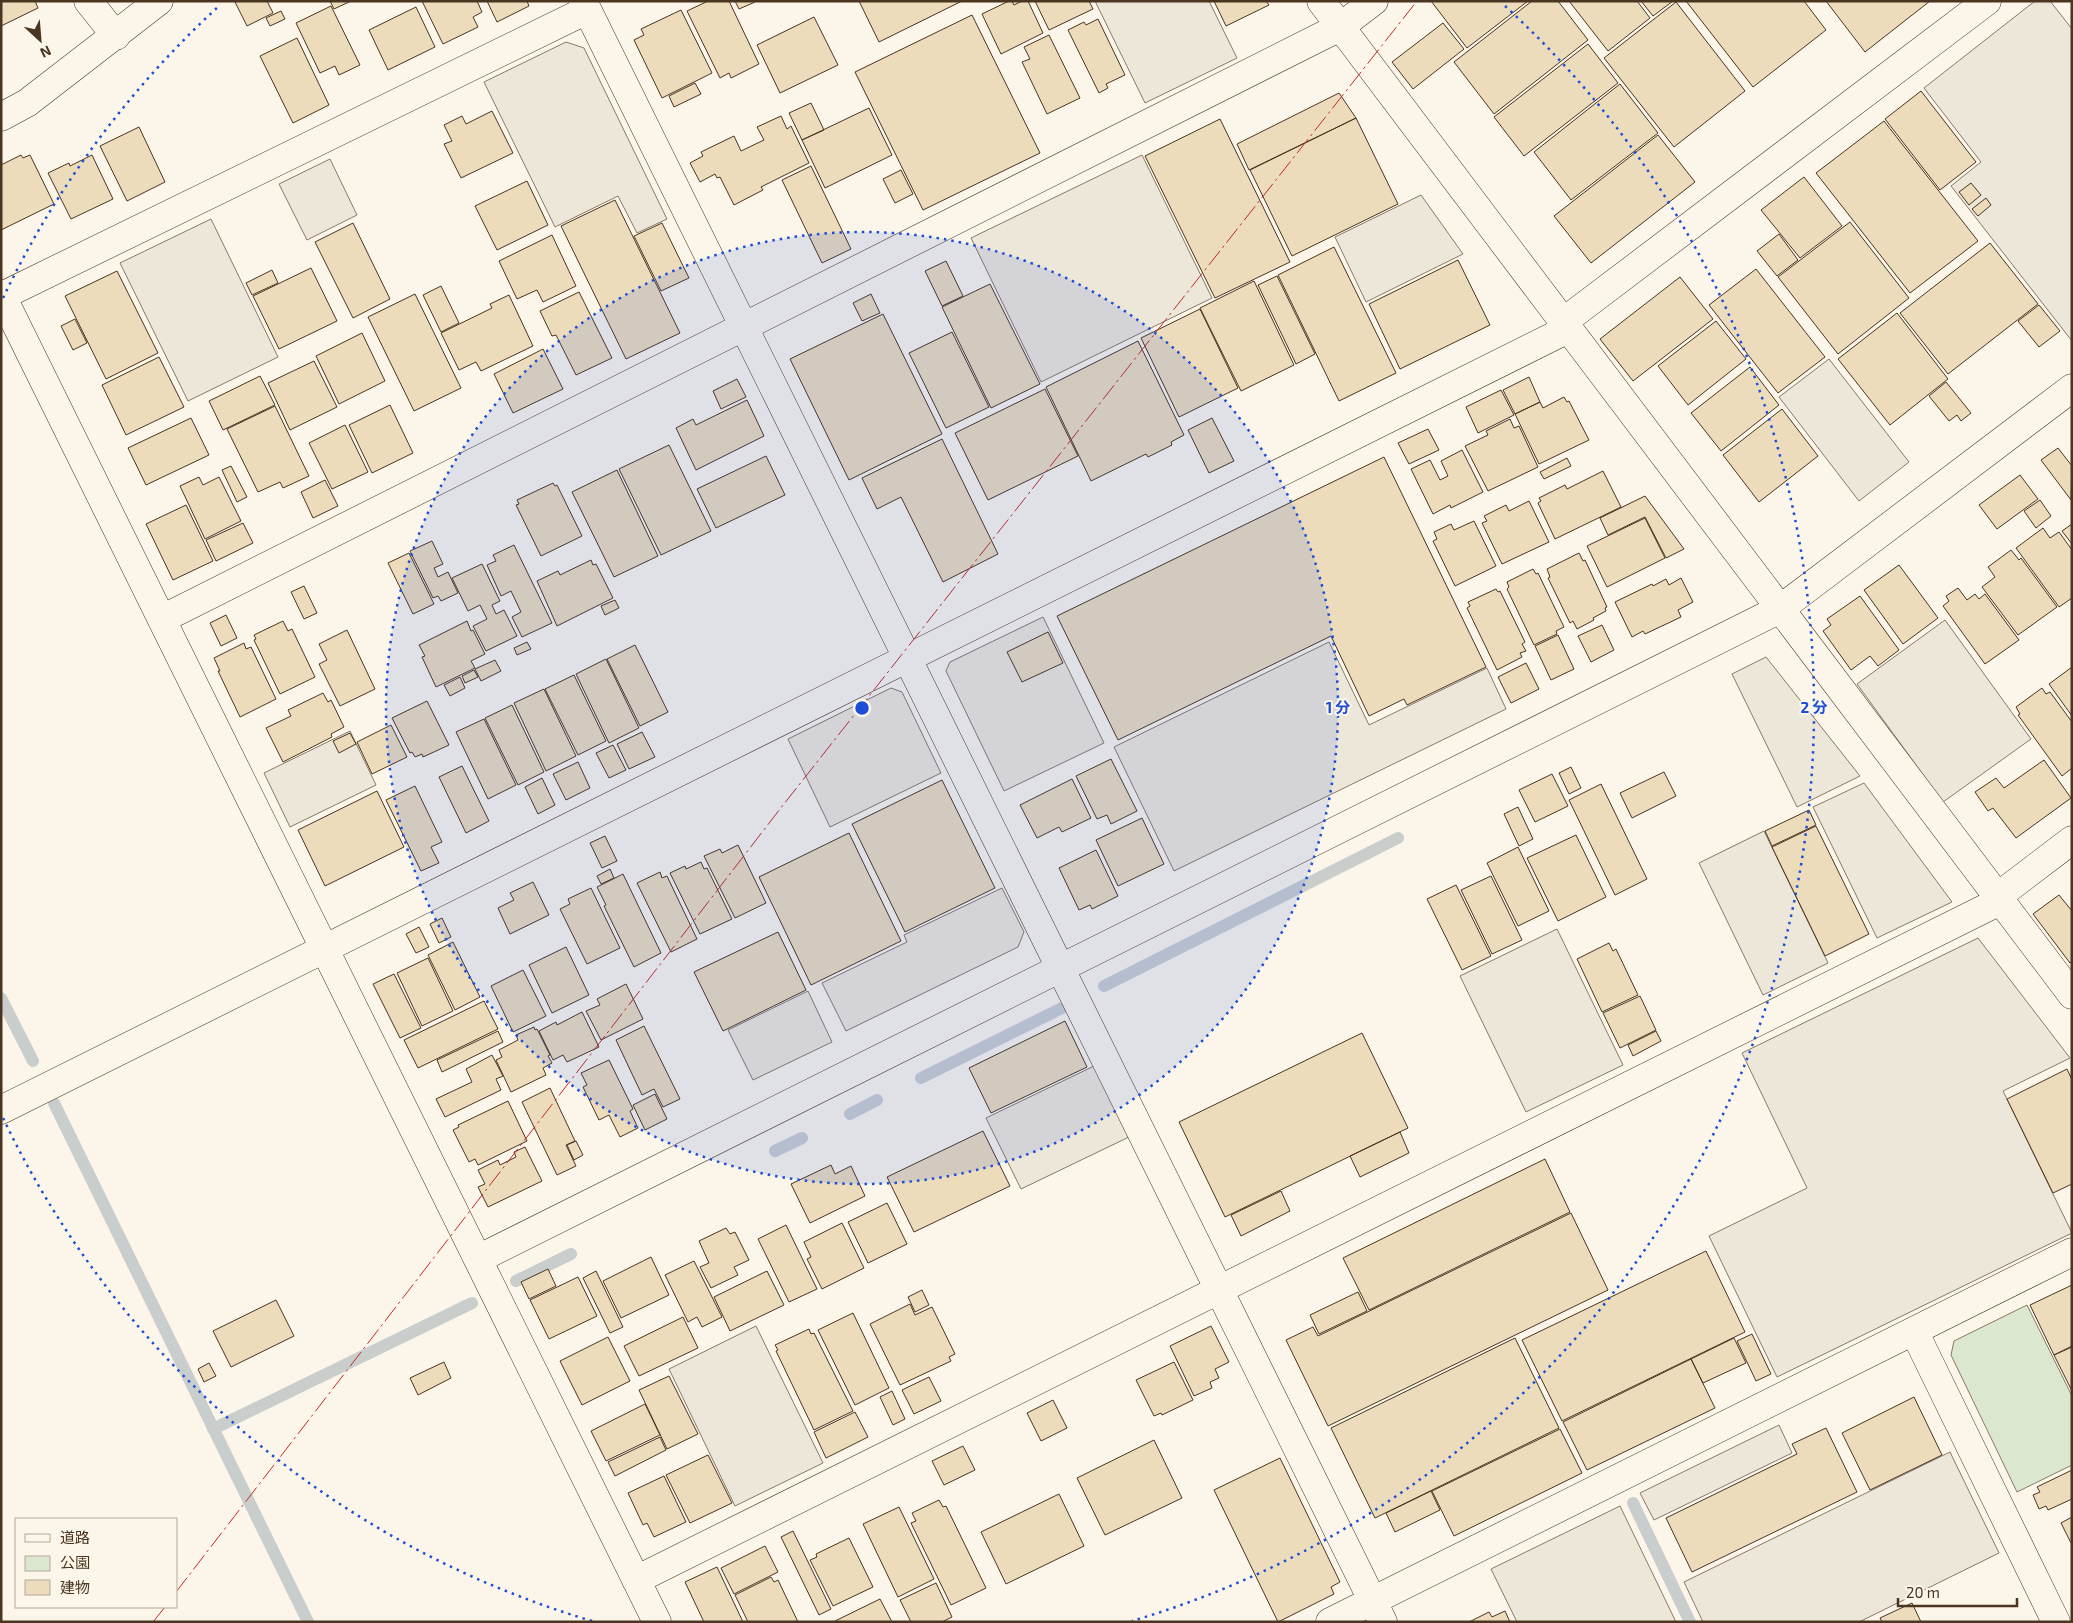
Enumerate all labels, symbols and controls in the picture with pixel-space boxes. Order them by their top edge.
north arrow [15,15,65,65]
text: N [38,42,54,62]
text: 1 分 [1326,698,1350,716]
text: 2 分 [1801,698,1827,716]
centre of rings [853,699,871,717]
legend [15,1518,178,1608]
text: 道路 [60,1528,90,1546]
text: 公園 [60,1553,90,1571]
scale bar [1898,1576,2017,1608]
text: 建物 [60,1578,90,1596]
text: 20 m [1906,1583,1940,1601]

